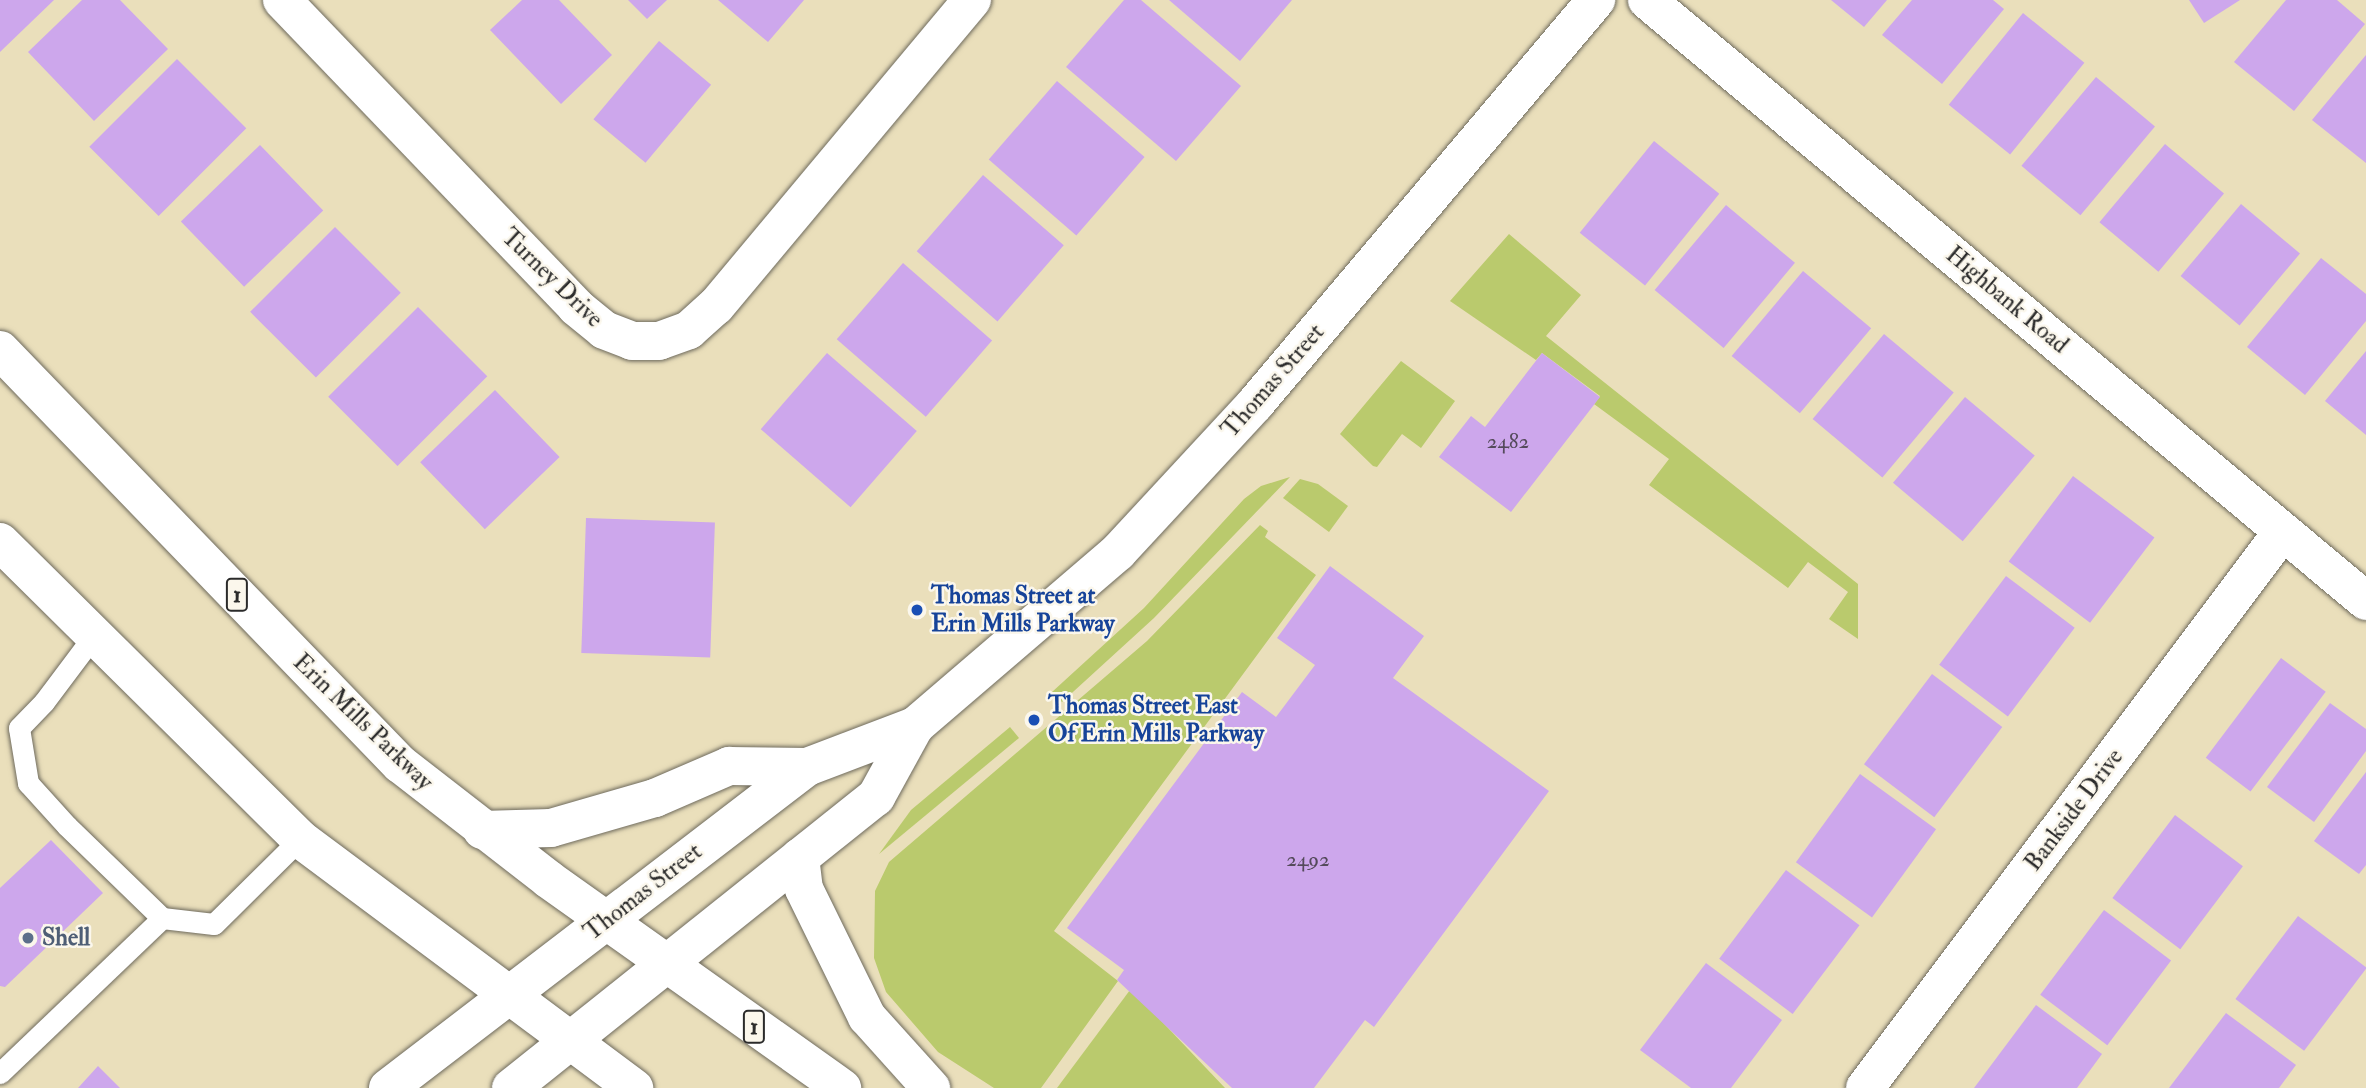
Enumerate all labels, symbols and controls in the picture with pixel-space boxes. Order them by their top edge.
street label: Turney Drive [495,223,609,333]
street label: Highbank Road [1940,240,2074,360]
street label: Thomas Street [1216,318,1330,444]
house number: 2482 [1487,429,1529,455]
road number: 1 [225,576,249,614]
place label: Thomas Street at Erin Mills Parkway [931,582,1115,638]
marker: Thomas Street at Erin Mills Parkway [909,602,925,618]
street label: Erin Mills Parkway [287,648,439,796]
place label: Thomas Street East Of Erin Mills Parkway [1048,692,1264,748]
marker: Thomas Street East Of Erin Mills Parkway [1026,712,1042,728]
street label: Bankside Drive [2019,743,2129,877]
street label: Thomas Street [578,837,708,947]
house number: 2492 [1286,847,1330,873]
place label: Shell [42,924,90,952]
marker: Shell [20,930,36,946]
road number: 1 [742,1008,766,1046]

